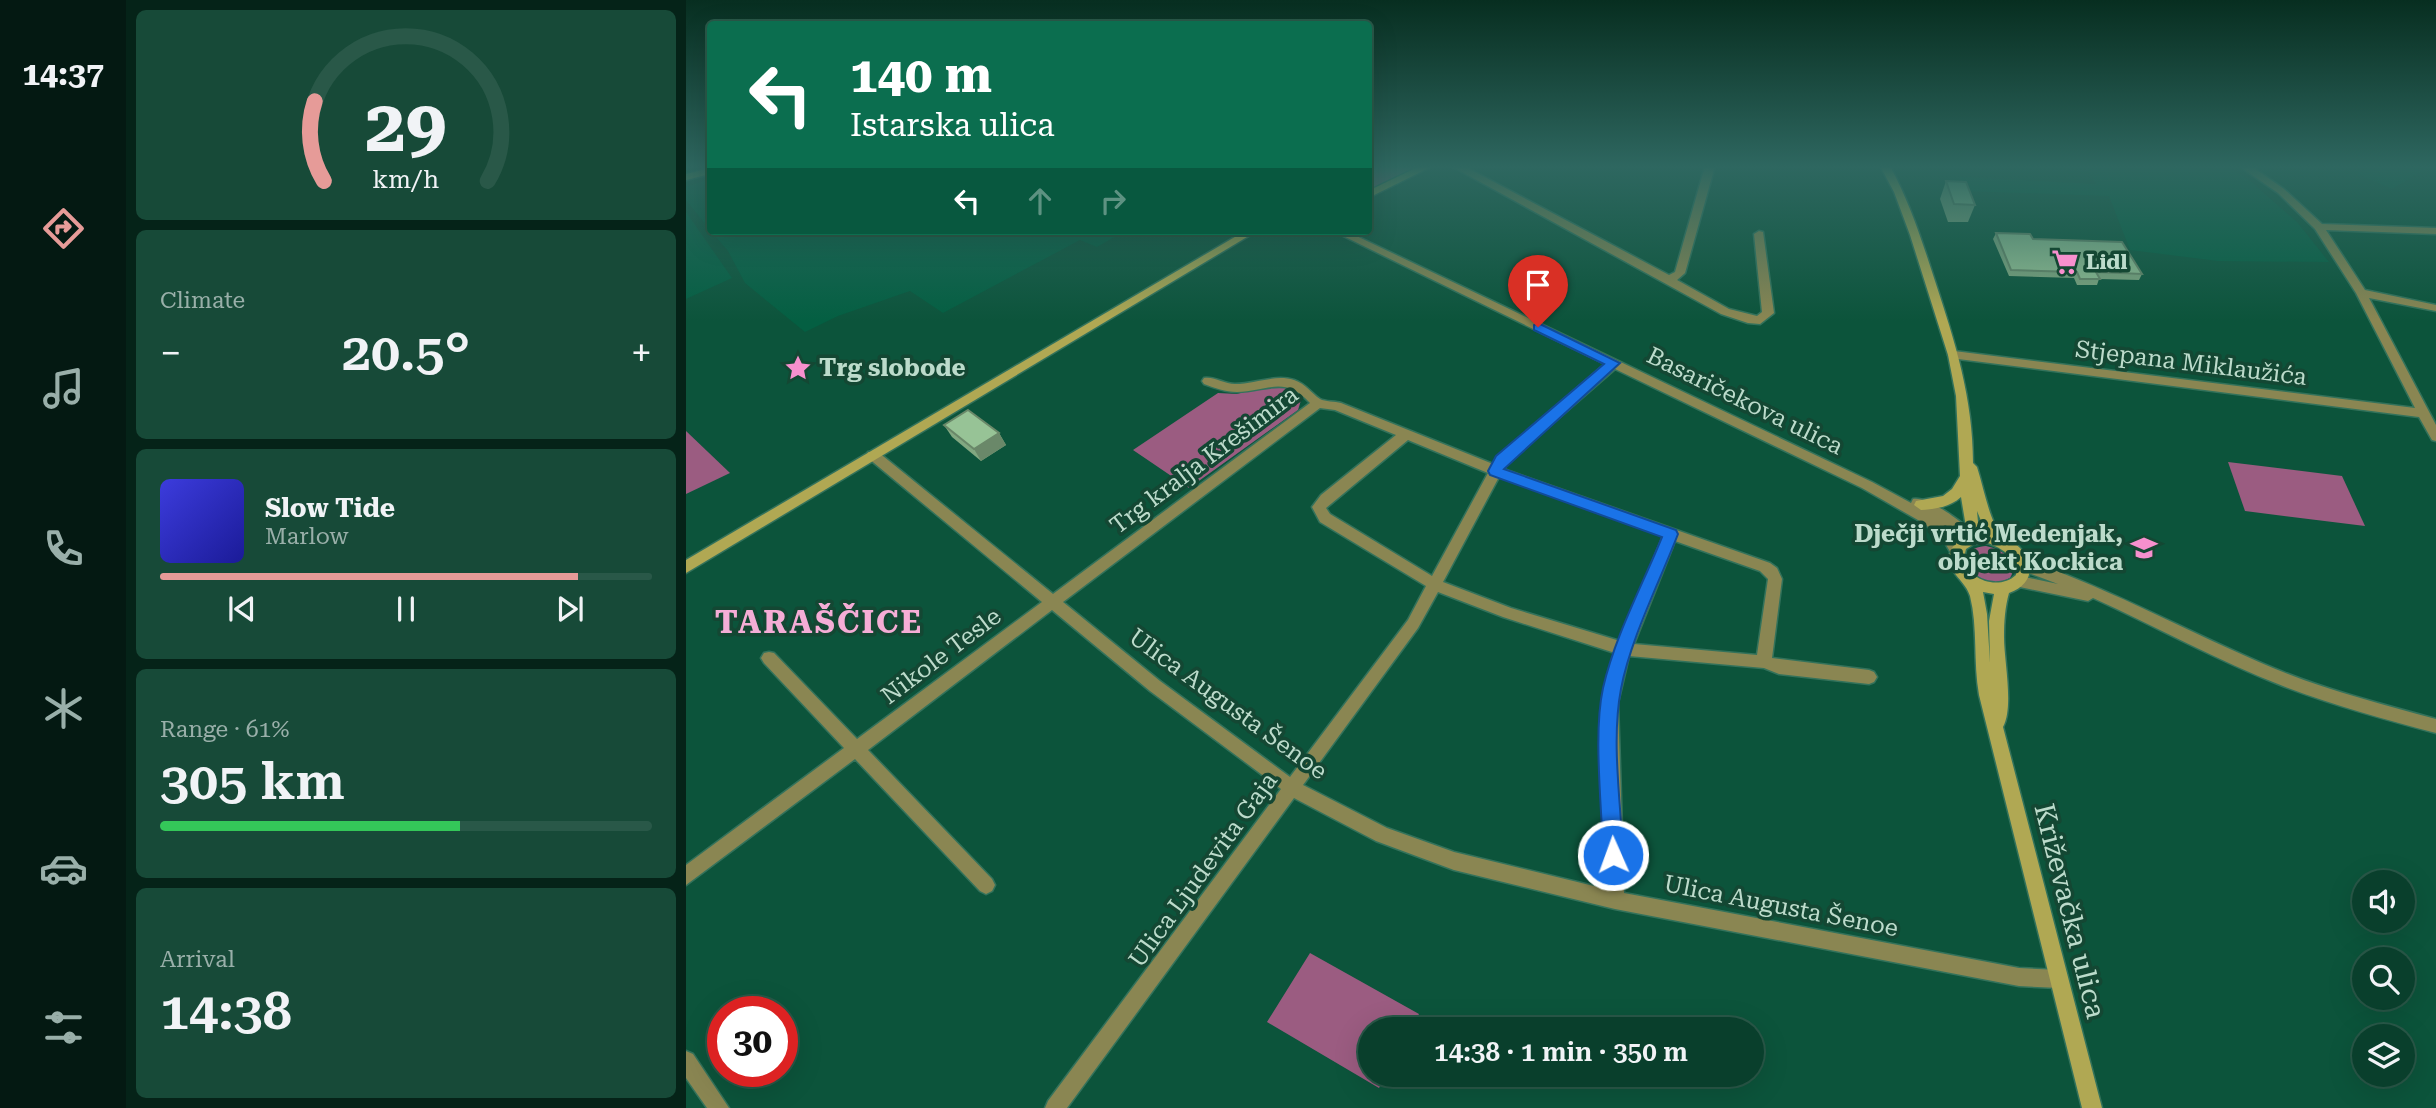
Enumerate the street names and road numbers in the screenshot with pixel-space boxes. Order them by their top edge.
street label: Stjepana Miklaužića [2074,335,2308,391]
street label: Basaričekova ulica [1642,341,1848,461]
street label: Trg kralja Krešimira [1105,380,1303,540]
street label: Nikole Tesle [876,602,1006,710]
street label: Ulica Augusta Šenoe [1123,622,1333,785]
street label: Ulica Ljudevita Gaja [1123,767,1283,973]
street label: Križevačka ulica [2027,800,2113,1022]
street label: Ulica Augusta Šenoe [1661,869,1901,942]

